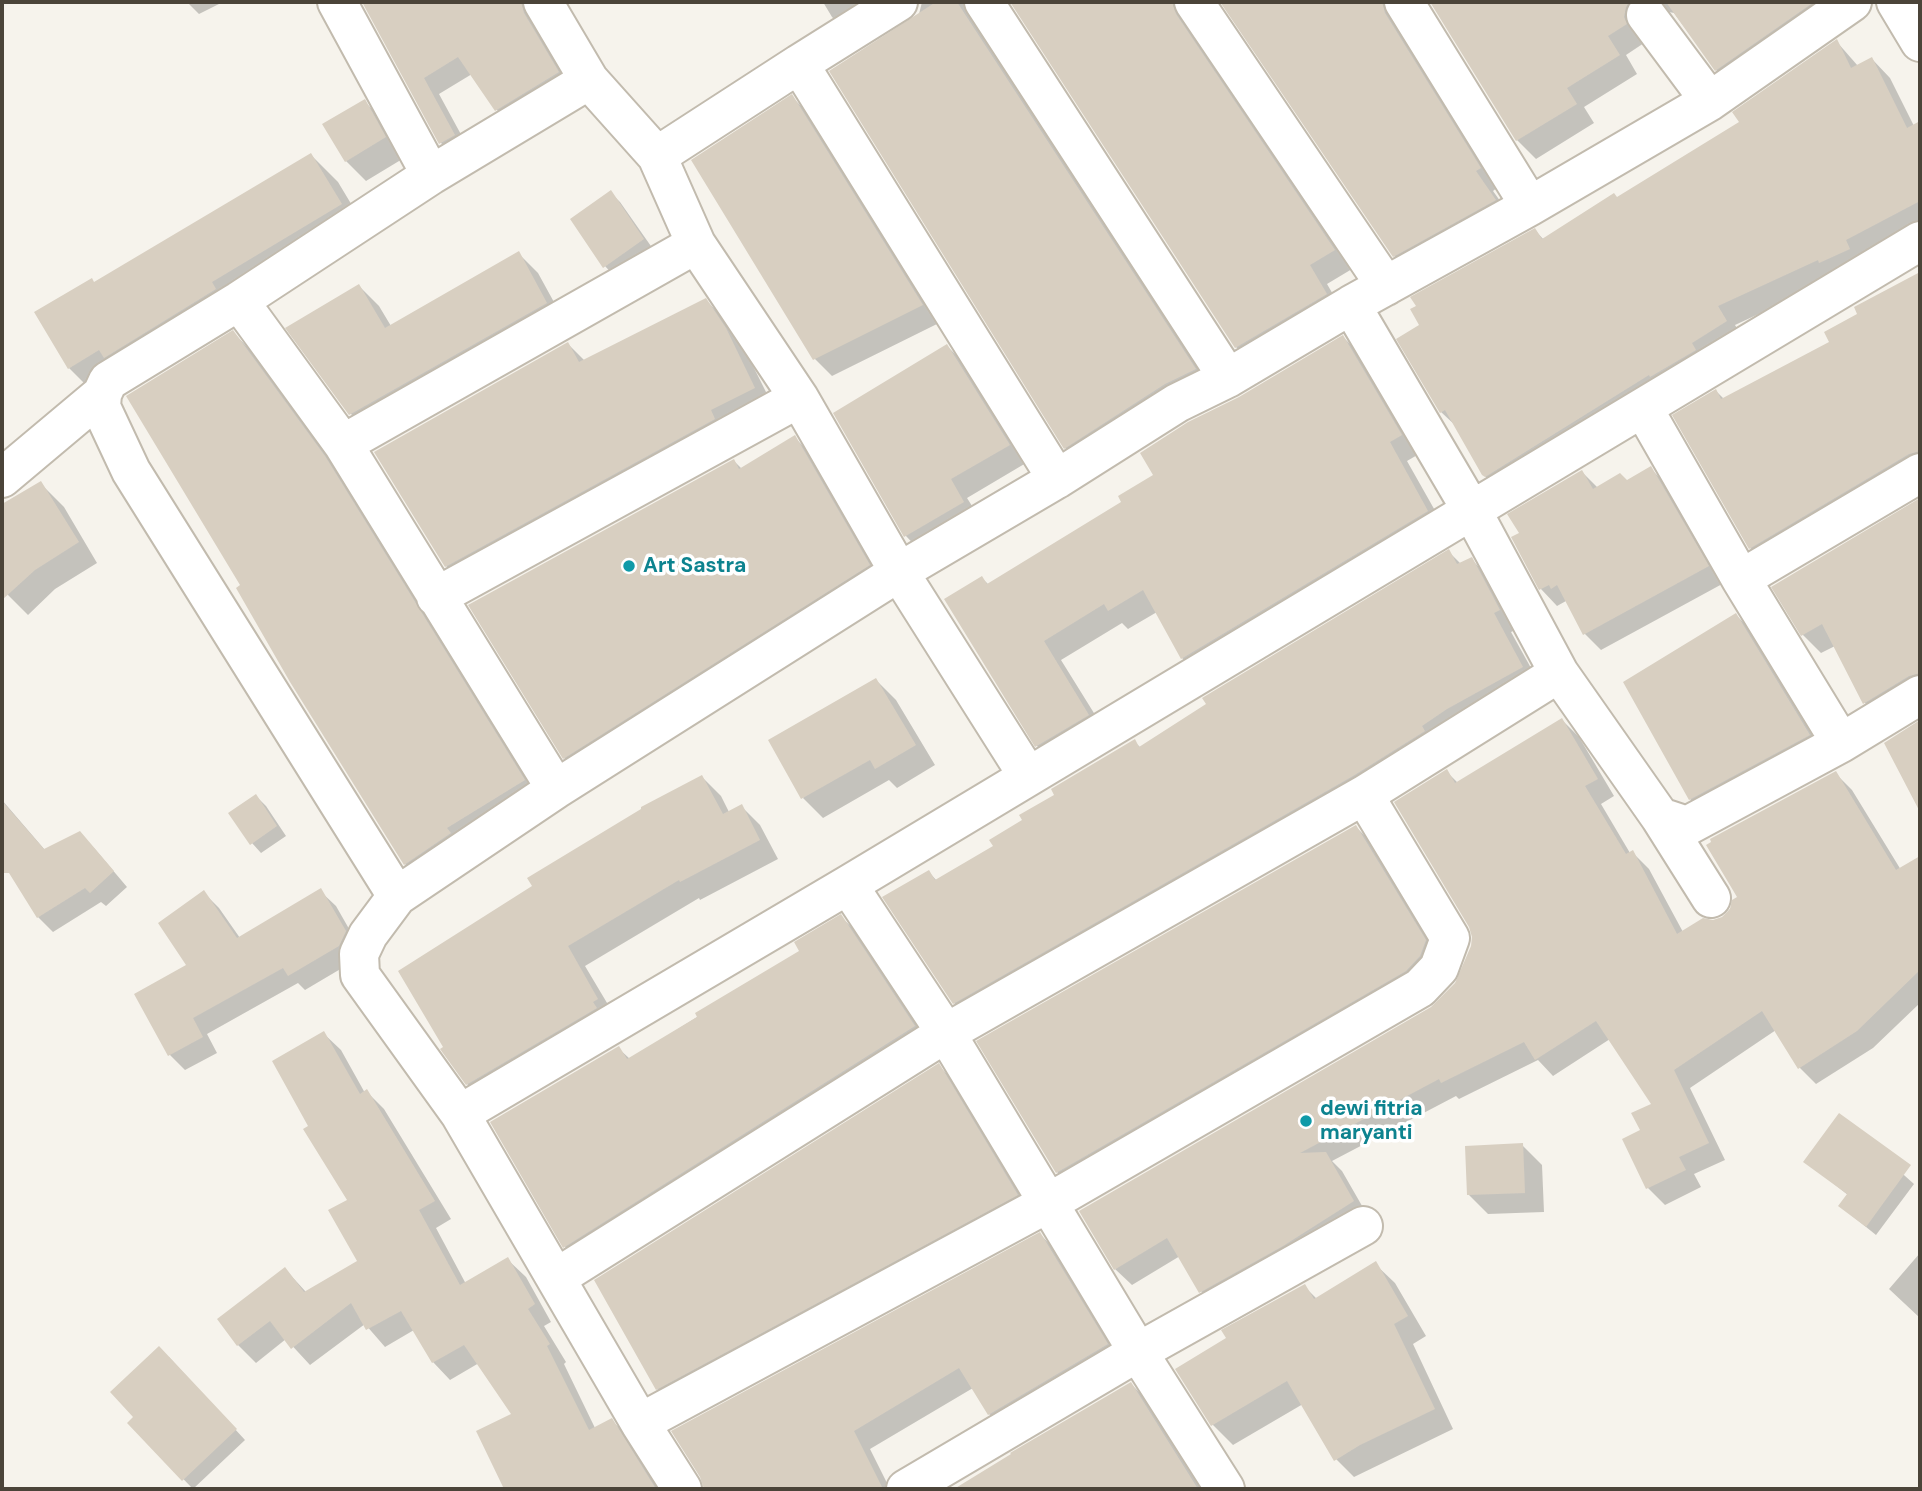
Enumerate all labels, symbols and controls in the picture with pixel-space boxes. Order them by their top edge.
place label: Art Sastra [643,553,746,579]
marker: Art Sastra [621,558,637,574]
place label: dewi fitria maryanti [1320,1096,1422,1146]
marker: dewi fitria maryanti [1298,1113,1314,1129]

